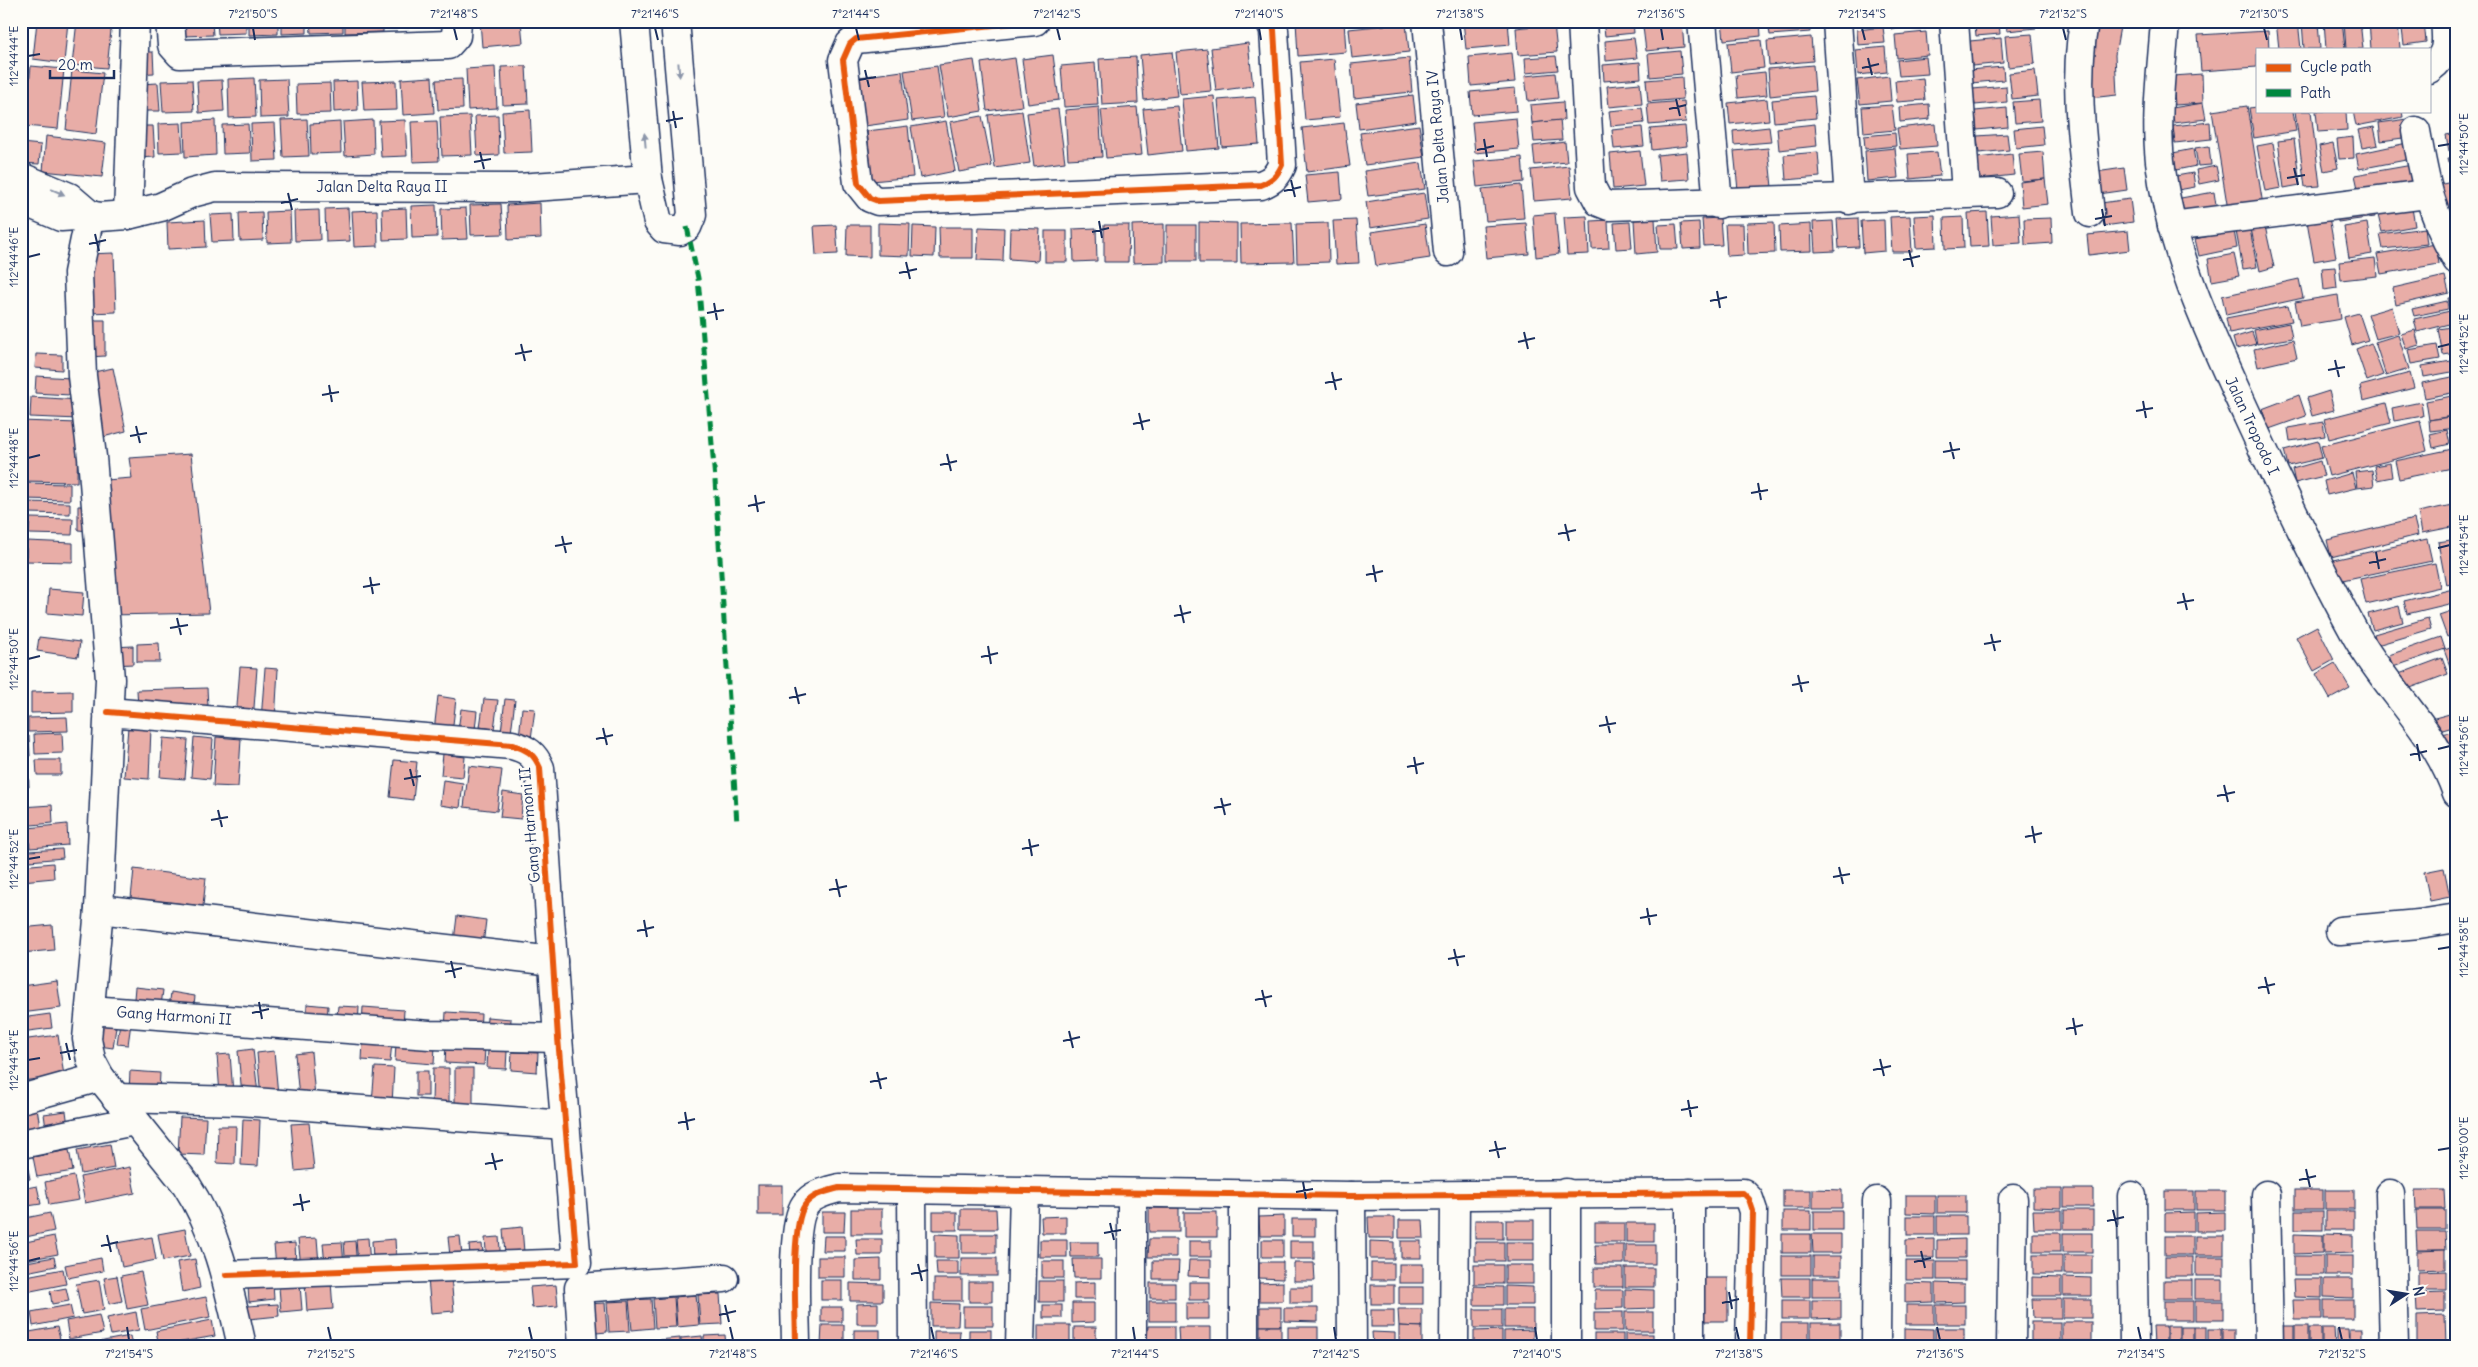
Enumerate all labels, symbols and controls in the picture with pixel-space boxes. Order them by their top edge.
text: 7°21'50"S [228,6,278,21]
text: 7°21'48"S [430,6,478,21]
text: 7°21'46"S [631,6,679,21]
text: 7°21'44"S [832,6,880,21]
text: 7°21'42"S [1033,6,1081,21]
text: 7°21'40"S [1235,6,1284,21]
text: 7°21'38"S [1436,6,1484,21]
text: 7°21'36"S [1637,6,1685,21]
text: 7°21'34"S [1838,6,1886,21]
text: 7°21'32"S [2039,6,2087,21]
text: 7°21'30"S [2240,6,2289,21]
text: 112°44'44"E [6,26,21,86]
scale bar [50,48,114,80]
legend [2256,48,2430,112]
text: 20 m [58,55,93,74]
text: Cycle path [2300,57,2372,76]
one-way arrow [675,62,683,78]
street label: Jalan Delta Raya IV [1422,69,1453,205]
text: Path [2300,83,2331,102]
text: 112°44'50"E [2456,113,2471,175]
one-way arrow [640,131,648,147]
street label: Jalan Delta Raya II [316,177,448,196]
one-way arrow [51,188,66,196]
text: 112°44'46"E [6,227,21,287]
text: 112°44'52"E [2456,314,2471,374]
street label: Jalan Tropodo I [2221,374,2283,478]
text: 112°44'48"E [6,428,21,488]
text: 112°44'54"E [2456,515,2471,576]
text: 112°44'50"E [6,628,21,690]
text: 112°44'56"E [2456,716,2471,777]
street label: Gang Harmoni II [515,767,544,884]
text: 112°44'52"E [6,829,21,889]
text: 112°44'58"E [2456,917,2471,977]
street label: Gang Harmoni II [116,1002,232,1029]
text: 112°44'54"E [6,1030,21,1091]
text: 112°45'00"E [2456,1117,2471,1179]
text: 112°44'56"E [6,1231,21,1292]
north arrow [2380,1270,2430,1320]
text: N [2409,1285,2429,1298]
text: 7°21'54"S [105,1346,153,1361]
text: 7°21'52"S [307,1346,355,1361]
text: 7°21'50"S [507,1346,557,1361]
text: 7°21'48"S [709,1346,757,1361]
text: 7°21'46"S [910,1346,958,1361]
text: 7°21'44"S [1111,1346,1159,1361]
text: 7°21'42"S [1312,1346,1360,1361]
text: 7°21'40"S [1513,1346,1562,1361]
text: 7°21'38"S [1715,1346,1763,1361]
text: 7°21'36"S [1916,1346,1964,1361]
text: 7°21'34"S [2117,1346,2165,1361]
text: 7°21'32"S [2318,1346,2366,1361]

